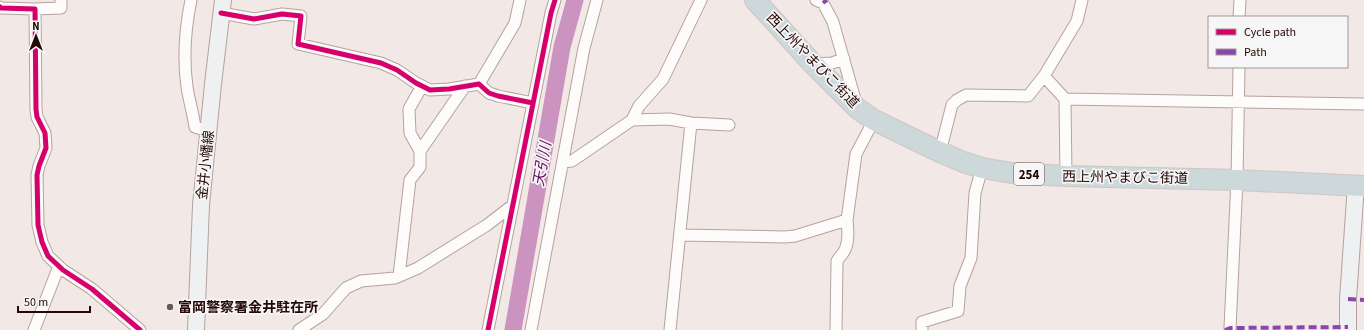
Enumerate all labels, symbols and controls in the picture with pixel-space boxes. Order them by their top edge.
street label: 西上州やまびこ街道 [761,8,863,113]
north arrow [16,16,56,56]
legend [1208,16,1348,68]
text: N [32,19,40,34]
text: Cycle path [1244,24,1296,41]
text: Path [1244,44,1267,61]
street label: 金井小幡線 [192,129,220,201]
water label: 天引川 [528,138,557,188]
road number: 254 [1014,163,1044,185]
street label: 西上州やまびこ街道 [1062,167,1188,189]
scale bar [18,288,90,314]
text: 50 m [24,294,48,311]
place label: 富岡警察署金井駐在所 [178,298,318,318]
marker: 富岡警察署金井駐在所 [165,302,175,312]

